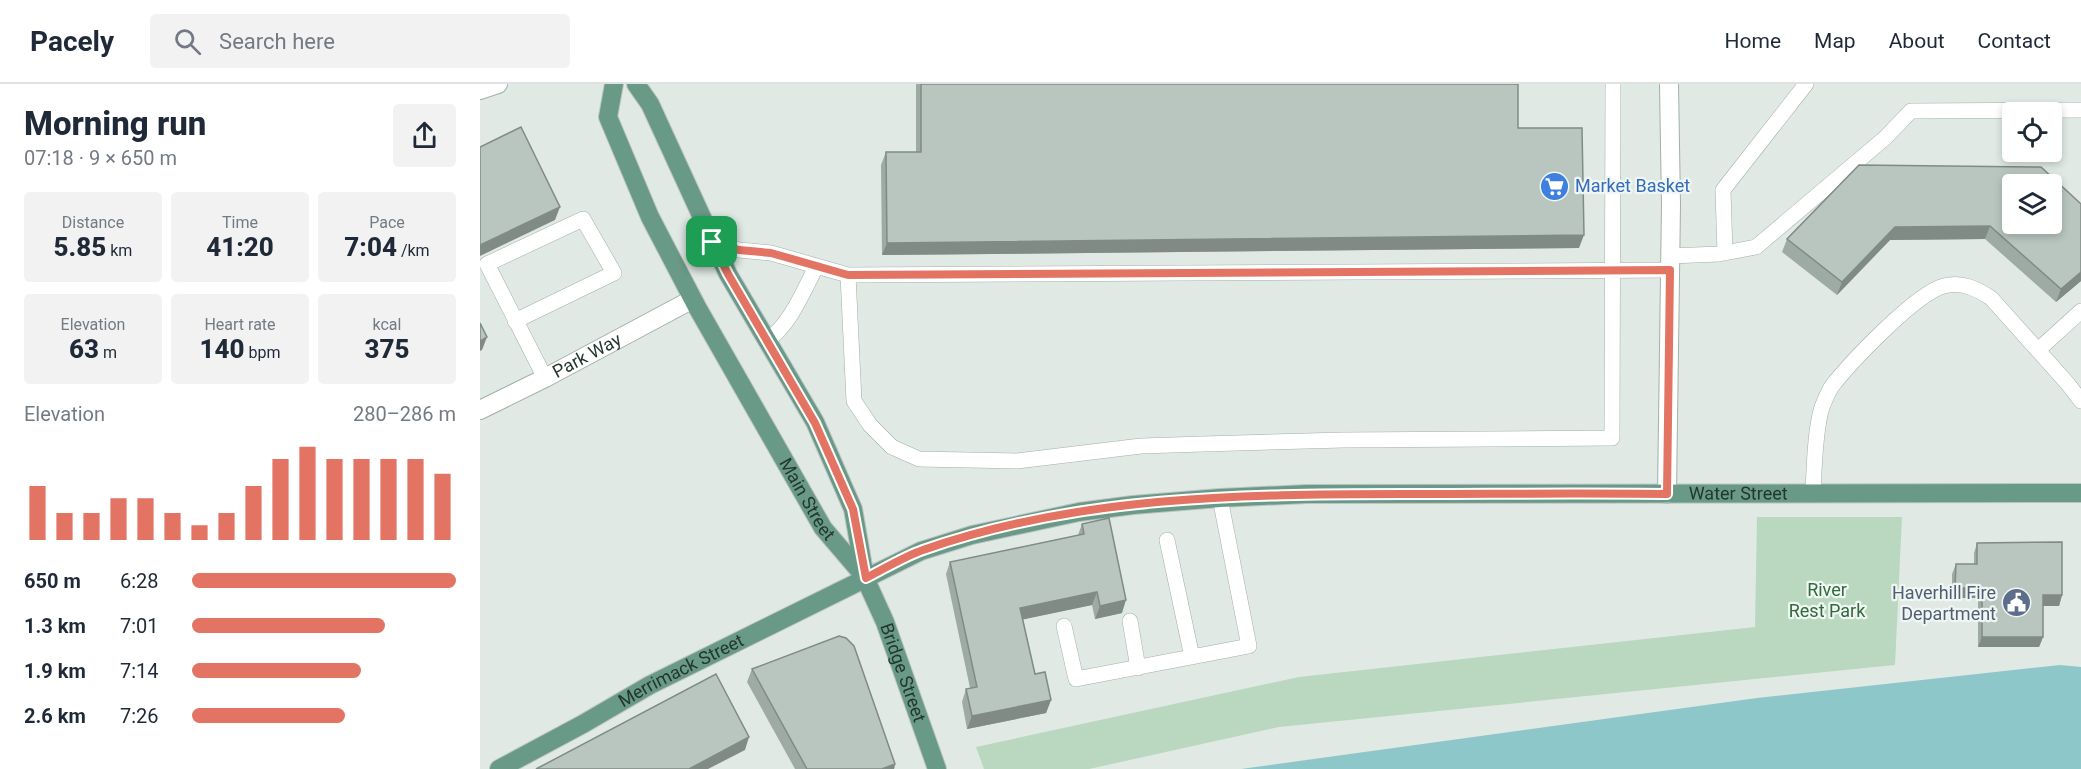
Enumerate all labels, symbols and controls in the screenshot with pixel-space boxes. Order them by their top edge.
search box [150,14,570,68]
text: Pacely [30,25,114,58]
icon: search [171,25,204,58]
text: Search here [219,29,335,54]
text: Home [1725,29,1781,53]
text: Map [1814,29,1856,53]
text: About [1889,29,1945,53]
text: Contact [1978,29,2051,53]
map controls [2002,102,2062,234]
button: locate [2002,102,2062,162]
text: Morning run [24,104,206,143]
button: share [393,104,456,167]
text: 07:18 · 9 × 650 m [24,146,177,170]
supermarket icon: Market Basket [1538,170,1570,202]
button: layers [2002,174,2062,234]
place label: Market Basket [1575,175,1690,196]
text: Distance [62,213,124,232]
text: Time [222,213,258,232]
text: Pace [369,213,405,232]
pin [686,216,737,267]
icon: arrive [695,225,728,258]
text: 5.85 [54,232,106,262]
text: 41:20 [206,232,274,262]
text: 7:04 [344,232,397,262]
text: km [106,241,132,260]
text: /km [397,241,430,260]
text: Elevation [61,315,125,334]
text: Heart rate [204,315,276,334]
text: kcal [373,315,401,334]
street label: Park Way [549,328,625,382]
text: 63 [69,334,99,364]
text: 140 [200,334,245,364]
text: 375 [365,334,409,364]
text: m [99,343,117,362]
text: bpm [245,343,280,362]
text: Elevation [24,402,105,426]
text: 280–286 m [353,402,456,426]
street label: Main Street [775,454,840,544]
street label: Water Street [1689,482,1788,504]
text: 650 m [24,569,81,593]
text: 6:28 [120,569,159,593]
park label: River Rest Park [1789,579,1866,621]
place label: Haverhill Fire Department [1892,582,1996,624]
public building icon: Haverhill Fire Department [2001,587,2033,619]
text: 1.3 km [24,614,86,638]
text: 7:01 [120,614,159,638]
street label: Bridge Street [876,620,931,725]
street label: Merrimack Street [614,629,747,711]
text: 1.9 km [24,659,86,683]
text: 7:14 [120,659,159,683]
text: 2.6 km [24,704,86,728]
text: 7:26 [120,704,159,728]

